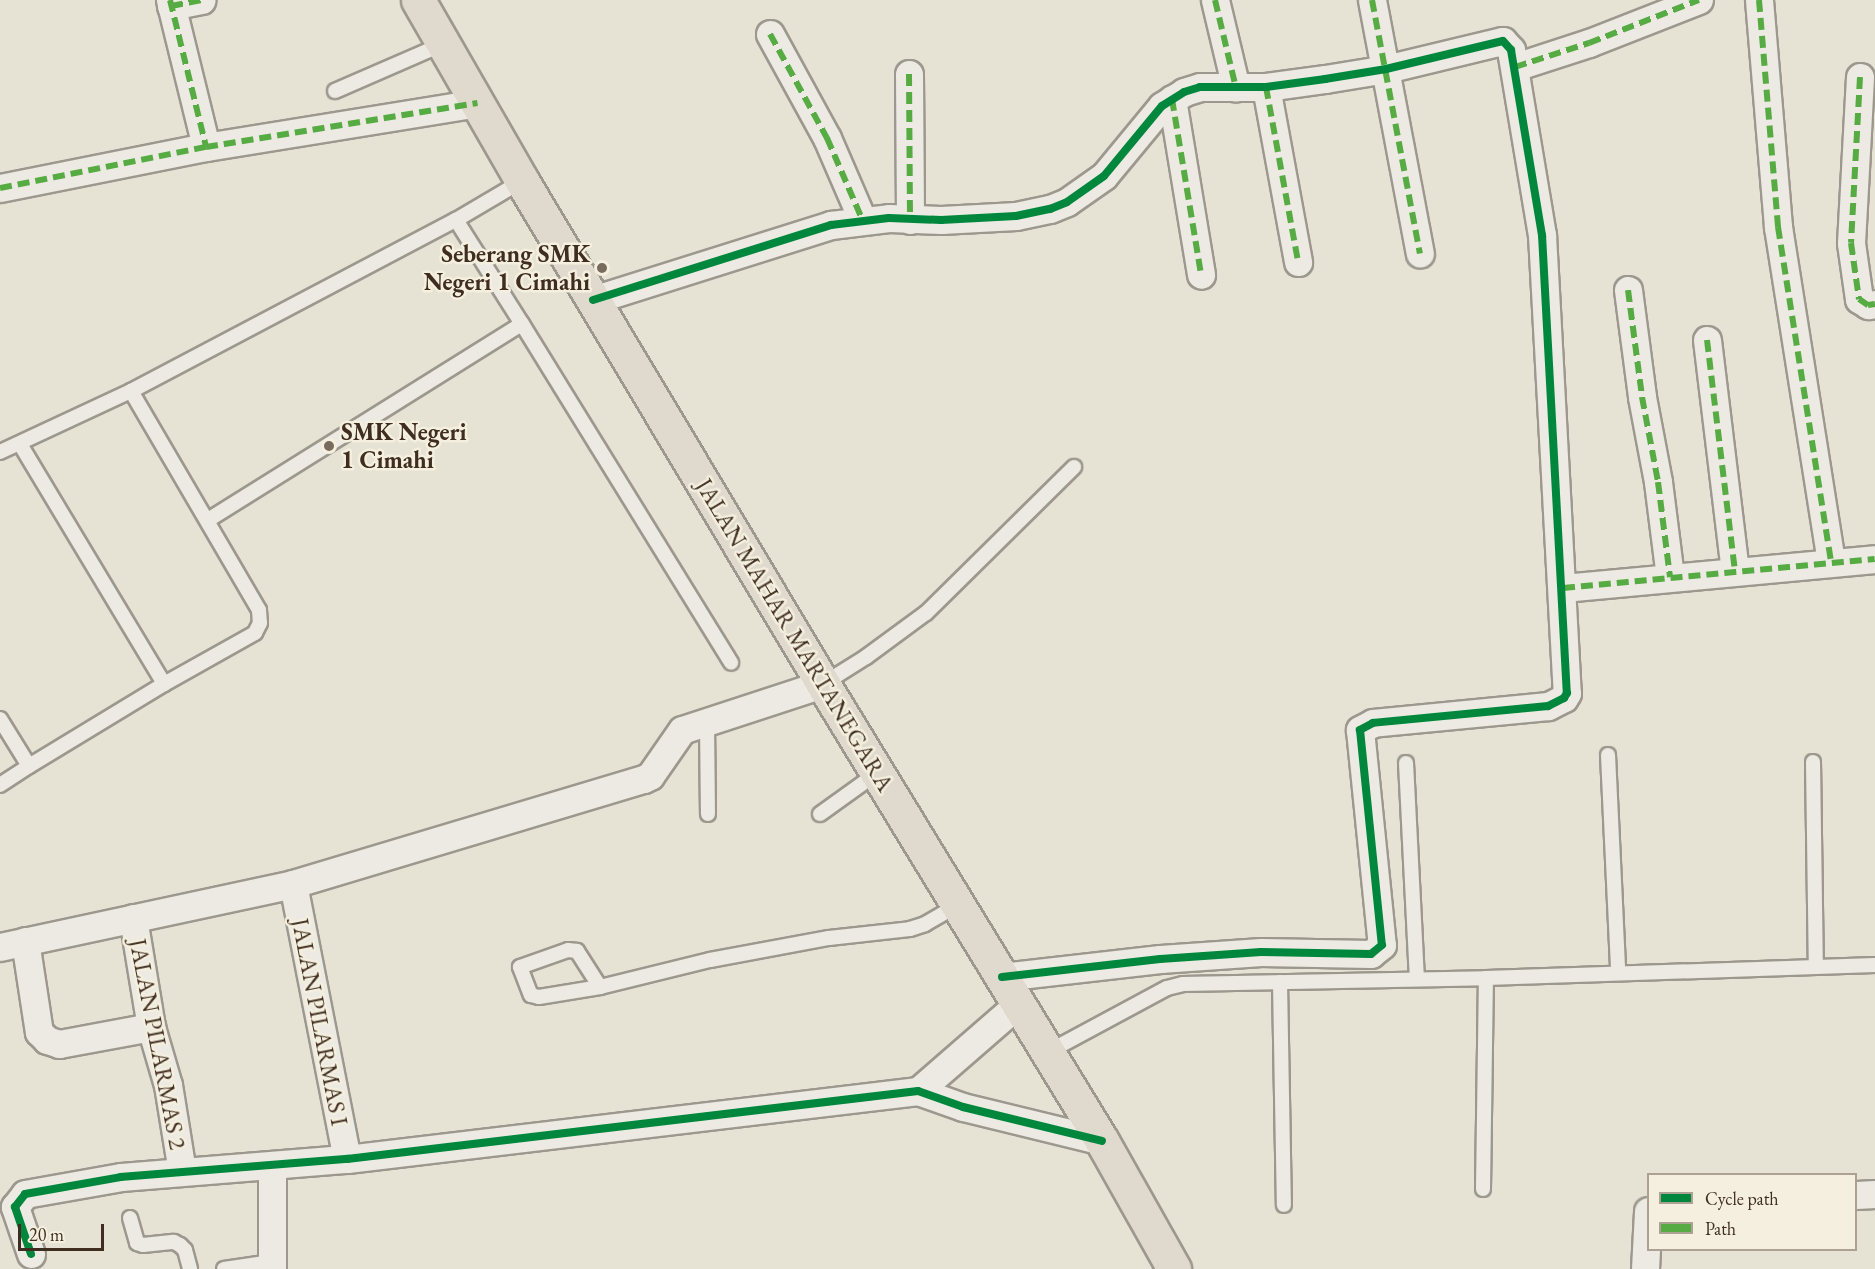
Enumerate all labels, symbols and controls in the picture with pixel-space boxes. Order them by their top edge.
place label: Seberang SMK Negeri 1 Cimahi [424,240,590,296]
marker: Seberang SMK Negeri 1 Cimahi [595,261,609,275]
place label: SMK Negeri 1 Cimahi [341,418,467,474]
marker: SMK Negeri 1 Cimahi [322,439,336,453]
street label: JALAN MAHAR MARTANEGARA [690,473,900,797]
street label: JALAN PILARMAS I [286,916,354,1128]
street label: JALAN PILARMAS 2 [123,936,193,1152]
legend [1647,1173,1857,1251]
text: Cycle path [1705,1187,1779,1210]
scale bar [21,1212,106,1250]
text: Path [1705,1217,1736,1240]
text: 20 m [29,1223,64,1246]

